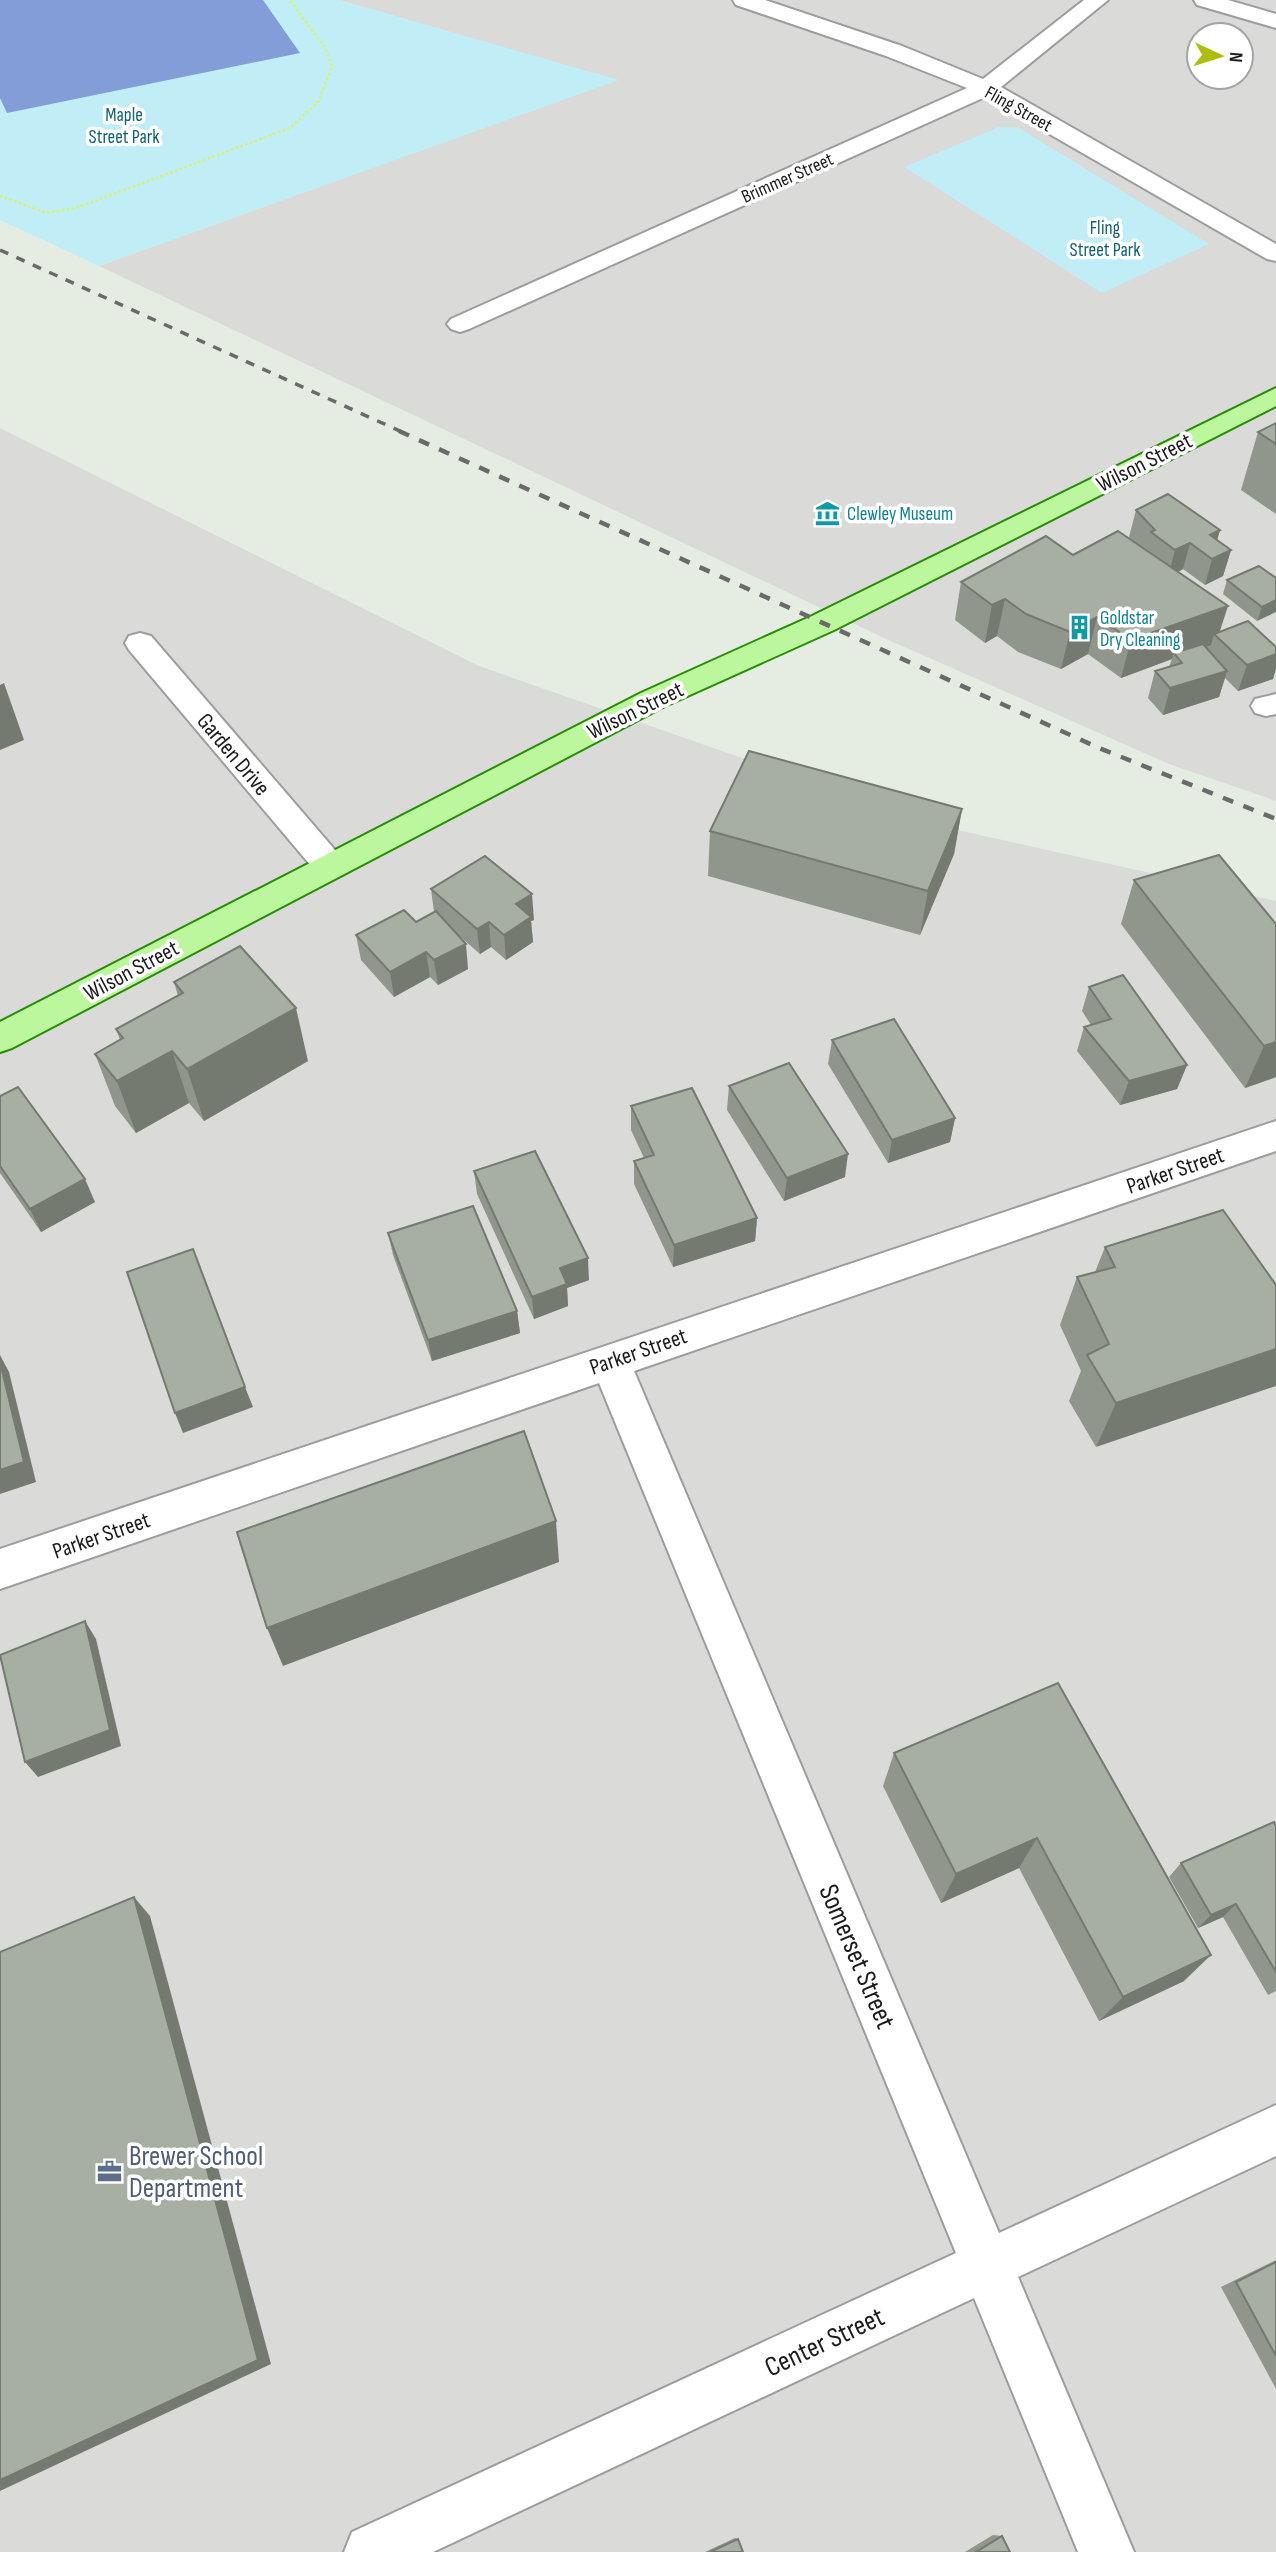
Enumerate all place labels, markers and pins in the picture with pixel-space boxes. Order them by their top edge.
museum icon: Clewley Museum [813,499,841,527]
place label: Clewley Museum [847,503,953,526]
place label: Goldstar Dry Cleaning [1100,607,1181,652]
building icon: Goldstar Dry Cleaning [1066,614,1094,642]
place label: Brewer School Department [129,2140,263,2205]
office icon: Brewer School Department [95,2157,123,2185]

